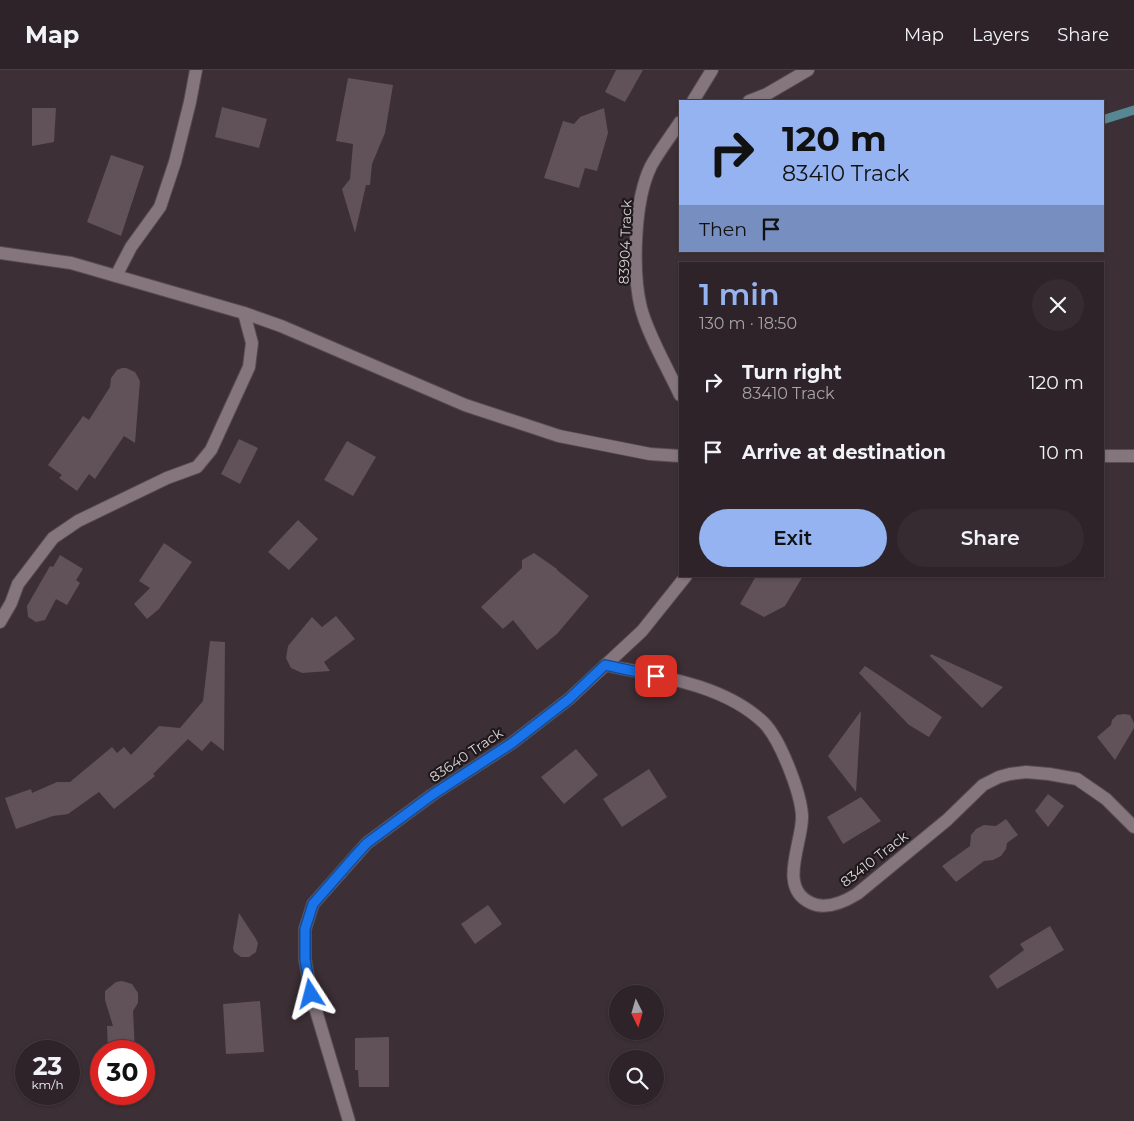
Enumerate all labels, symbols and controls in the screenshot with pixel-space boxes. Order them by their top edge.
text: Map [25,20,79,49]
text: Map [904,24,944,46]
text: Layers [972,24,1029,46]
text: Share [1057,24,1109,46]
text: 120 m [782,117,887,160]
icon: right [699,120,764,185]
text: 83410 Track [782,160,909,187]
street label: 83904 Track [615,199,635,285]
icon: arrive [757,215,785,243]
text: Then [699,218,747,241]
text: 1 min [699,276,780,313]
button: close [1032,279,1084,331]
text: 130 m · 18:50 [699,314,797,333]
text: Turn right [742,361,842,384]
icon: right [699,368,727,396]
text: 120 m [1029,371,1084,394]
text: 83410 Track [742,384,835,403]
icon: arrive [699,438,727,466]
text: Arrive at destination [742,441,946,464]
text: 10 m [1039,441,1084,464]
button: Exit [699,509,887,567]
button: Share [897,509,1084,567]
pin [635,655,677,697]
icon: arrive [642,662,670,690]
street label: 83640 Track [426,723,507,786]
street label: 83410 Track [837,827,912,891]
position arrow [284,967,336,1019]
north arrow [609,985,664,1040]
map controls [609,985,664,1105]
speed limit sign: 30 [90,1040,155,1105]
button: search [609,1050,664,1105]
text: 23 [33,1051,62,1081]
text: km/h [31,1077,64,1092]

